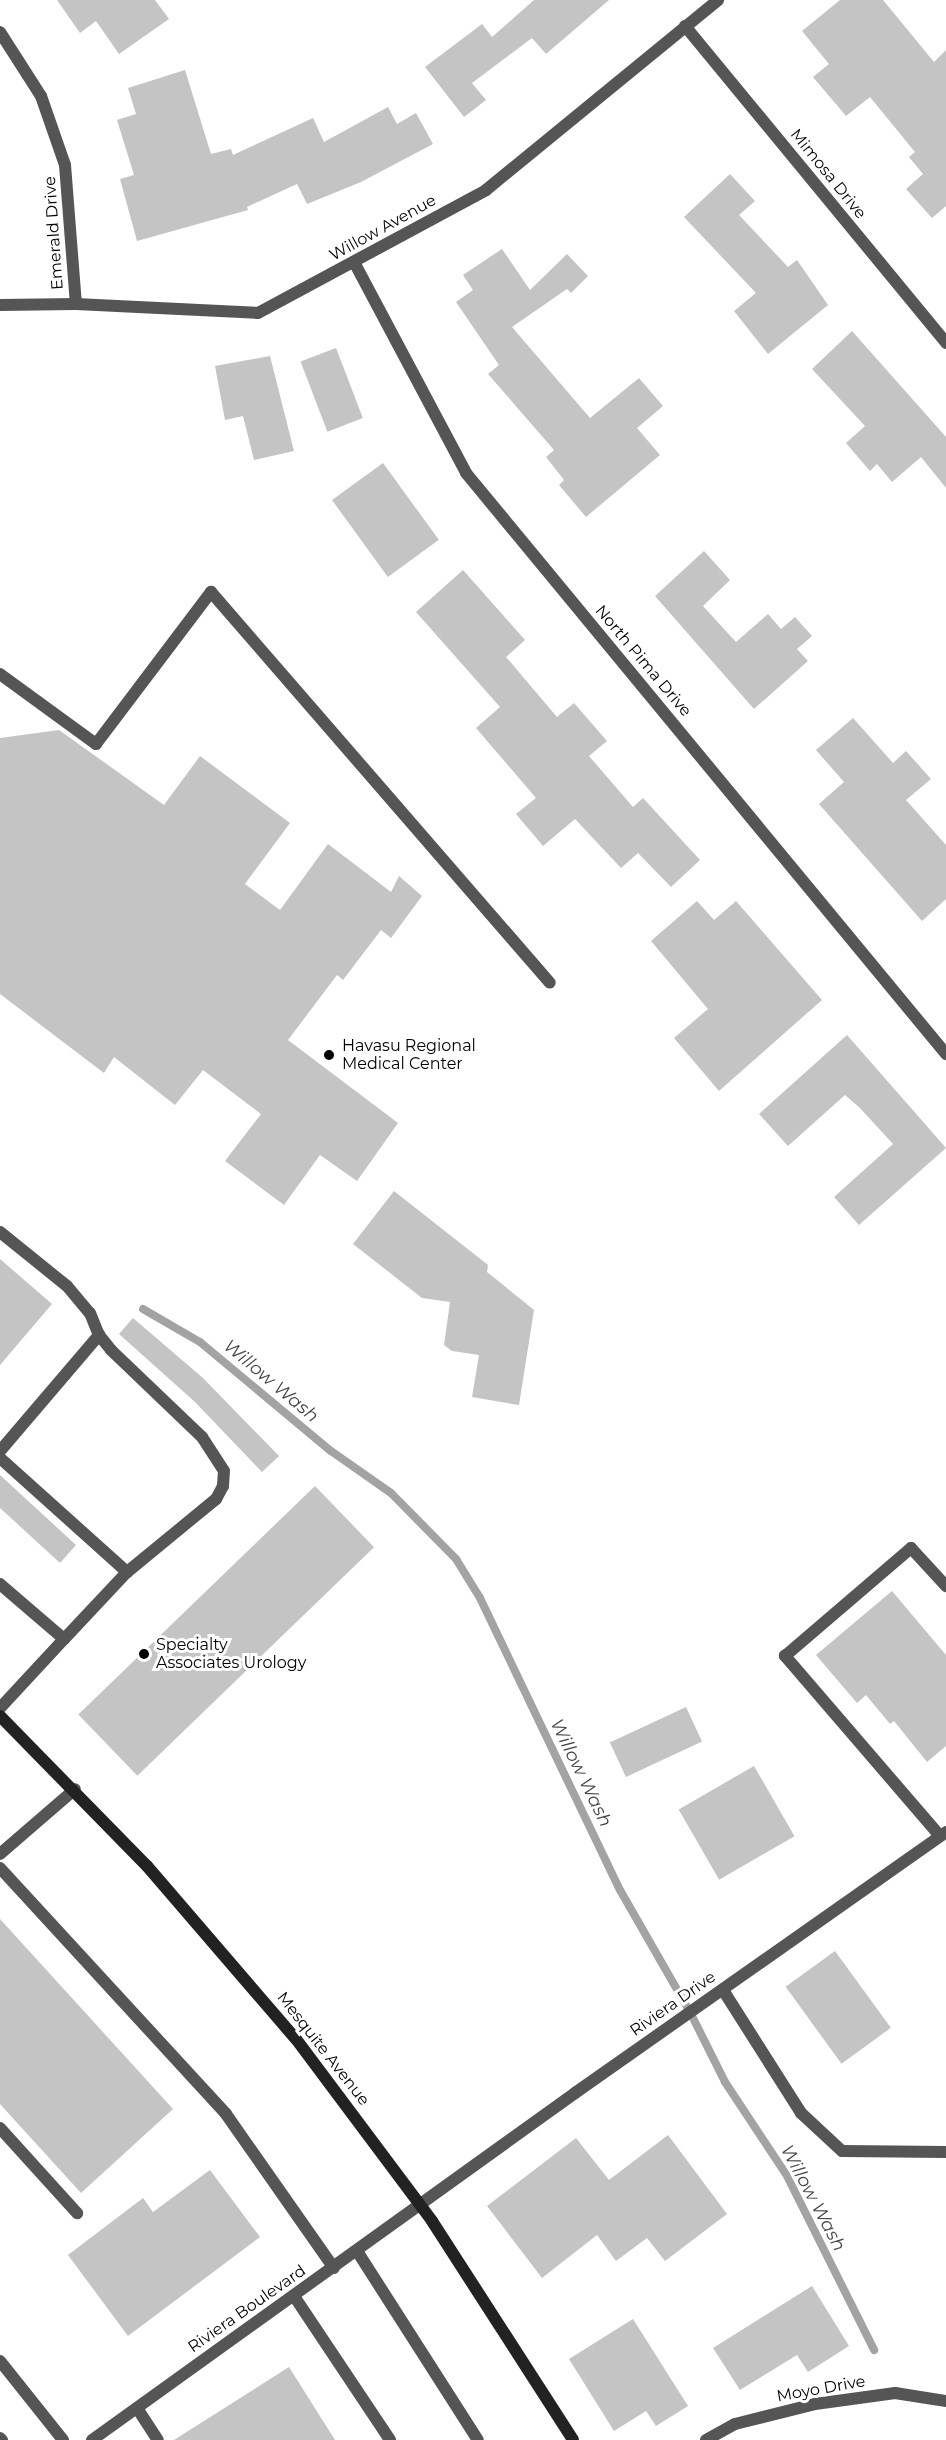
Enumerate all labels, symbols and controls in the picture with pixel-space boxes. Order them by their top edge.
street label: Mimosa Drive [786,125,870,223]
street label: Emerald Drive [40,176,68,290]
street label: Willow Avenue [326,191,440,265]
street label: North Pima Drive [591,601,695,721]
place label: Havasu Regional Medical Center [342,1036,476,1074]
marker: Havasu Regional Medical Center [320,1046,338,1064]
water label: Willow Wash [219,1335,323,1427]
place label: Specialty Associates Urology [156,1635,306,1673]
marker: Specialty Associates Urology [137,1647,151,1661]
water label: Willow Wash [546,1716,616,1830]
street label: Riviera Drive [627,1968,719,2040]
street label: Mesquite Avenue [273,1988,373,2110]
water label: Willow Wash [776,2141,850,2255]
street label: Riviera Boulevard [184,2261,310,2357]
street label: Moyo Drive [775,2372,867,2406]

